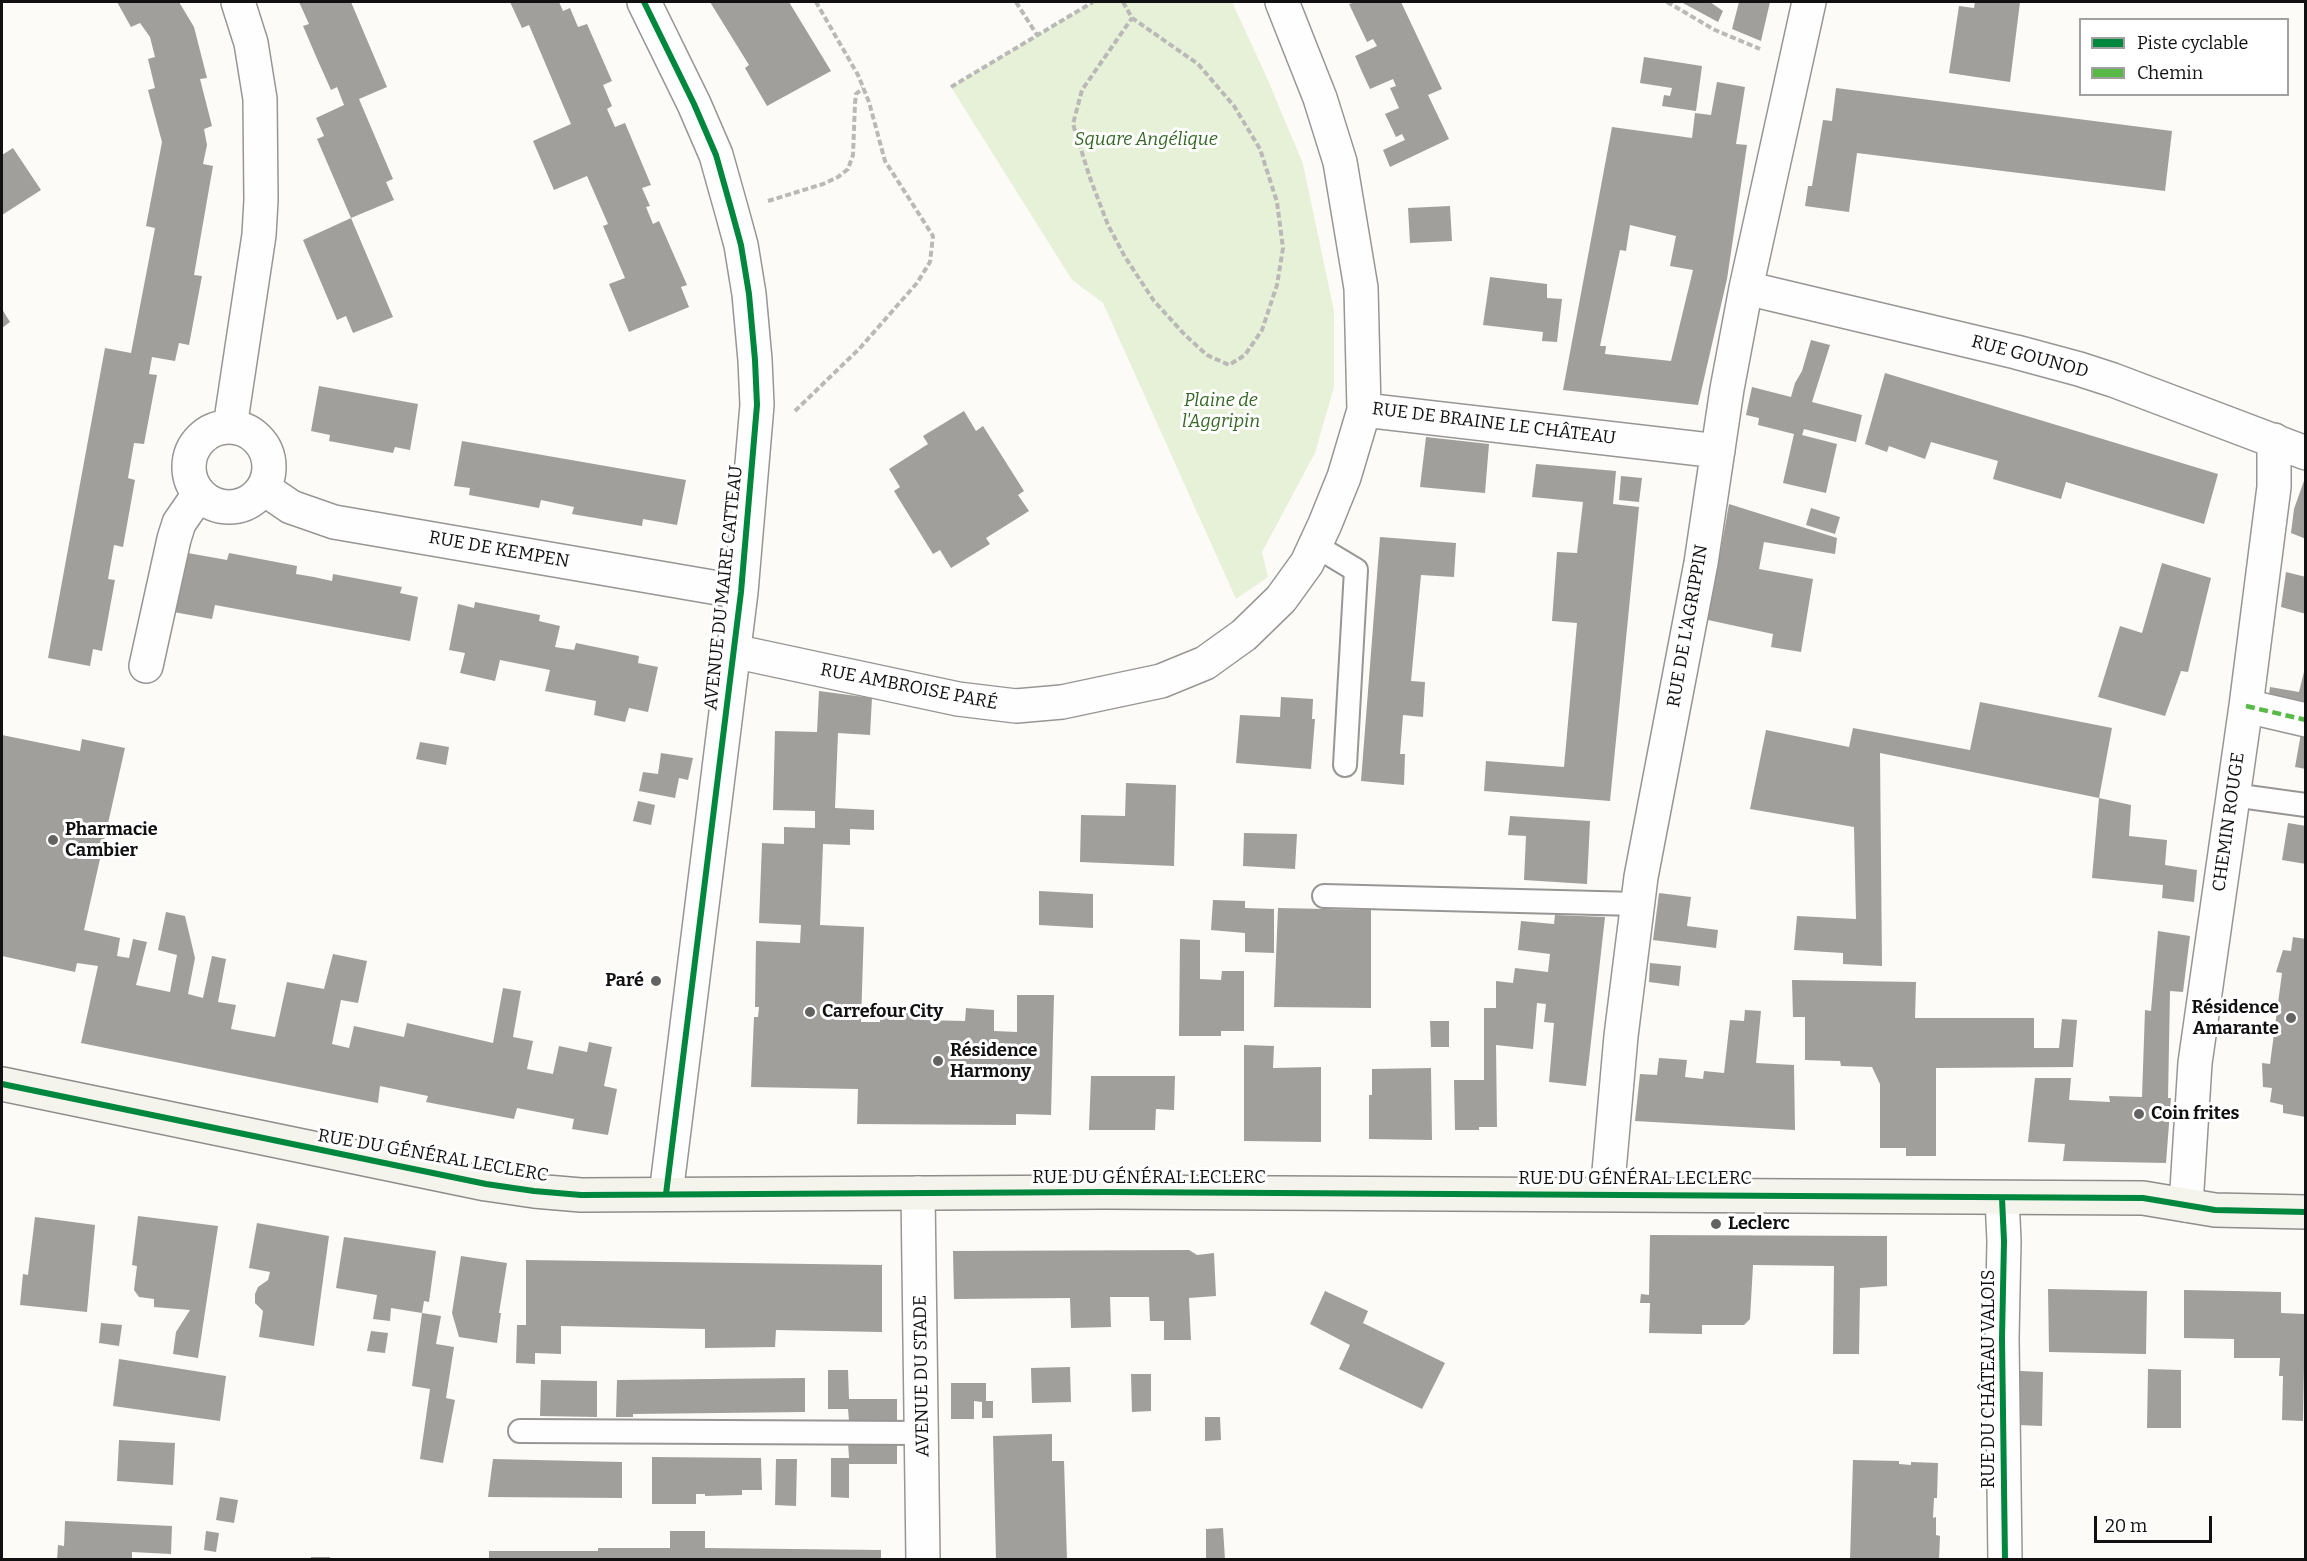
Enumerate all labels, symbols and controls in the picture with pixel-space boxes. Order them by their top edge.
legend [2079,18,2289,96]
text: Piste cyclable [2137,32,2248,54]
text: Chemin [2137,62,2203,84]
park label: Square Angélique [1074,129,1218,151]
street label: RUE GOUNOD [1969,331,2091,383]
park label: Plaine de l'Aggripin [1182,390,1260,432]
street label: RUE DE BRAINE LE CHÂTEAU [1371,398,1617,450]
street label: AVENUE DU MAIRE CATTEAU [700,465,748,711]
street label: RUE DE KEMPEN [427,527,571,573]
street label: RUE DE L'AGRIPPIN [1663,543,1713,709]
street label: RUE AMBROISE PARÉ [818,659,1000,715]
street label: CHEMIN ROUGE [2209,751,2249,893]
place label: Pharmacie Cambier [65,819,158,862]
marker: Pharmacie Cambier [46,833,60,847]
place label: Paré [605,970,644,992]
marker: Paré [649,974,663,988]
place label: Résidence Amarante [2192,997,2279,1040]
place label: Carrefour City [822,1001,943,1023]
marker: Carrefour City [803,1005,817,1019]
marker: Résidence Amarante [2284,1011,2298,1025]
place label: Résidence Harmony [950,1040,1037,1082]
marker: Résidence Harmony [931,1054,945,1068]
place label: Coin frites [2151,1103,2239,1125]
marker: Coin frites [2132,1107,2146,1121]
street label: RUE DU GÉNÉRAL LECLERC [316,1125,550,1187]
street label: RUE DU GÉNÉRAL LECLERC [1032,1167,1266,1189]
street label: RUE DU GÉNÉRAL LECLERC [1518,1168,1752,1190]
place label: Leclerc [1728,1213,1790,1235]
marker: Leclerc [1709,1217,1723,1231]
street label: RUE DU CHÂTEAU VALOIS [1978,1270,2000,1488]
street label: AVENUE DU STADE [910,1295,934,1457]
scale bar [2097,1504,2216,1542]
text: 20 m [2105,1515,2147,1537]

